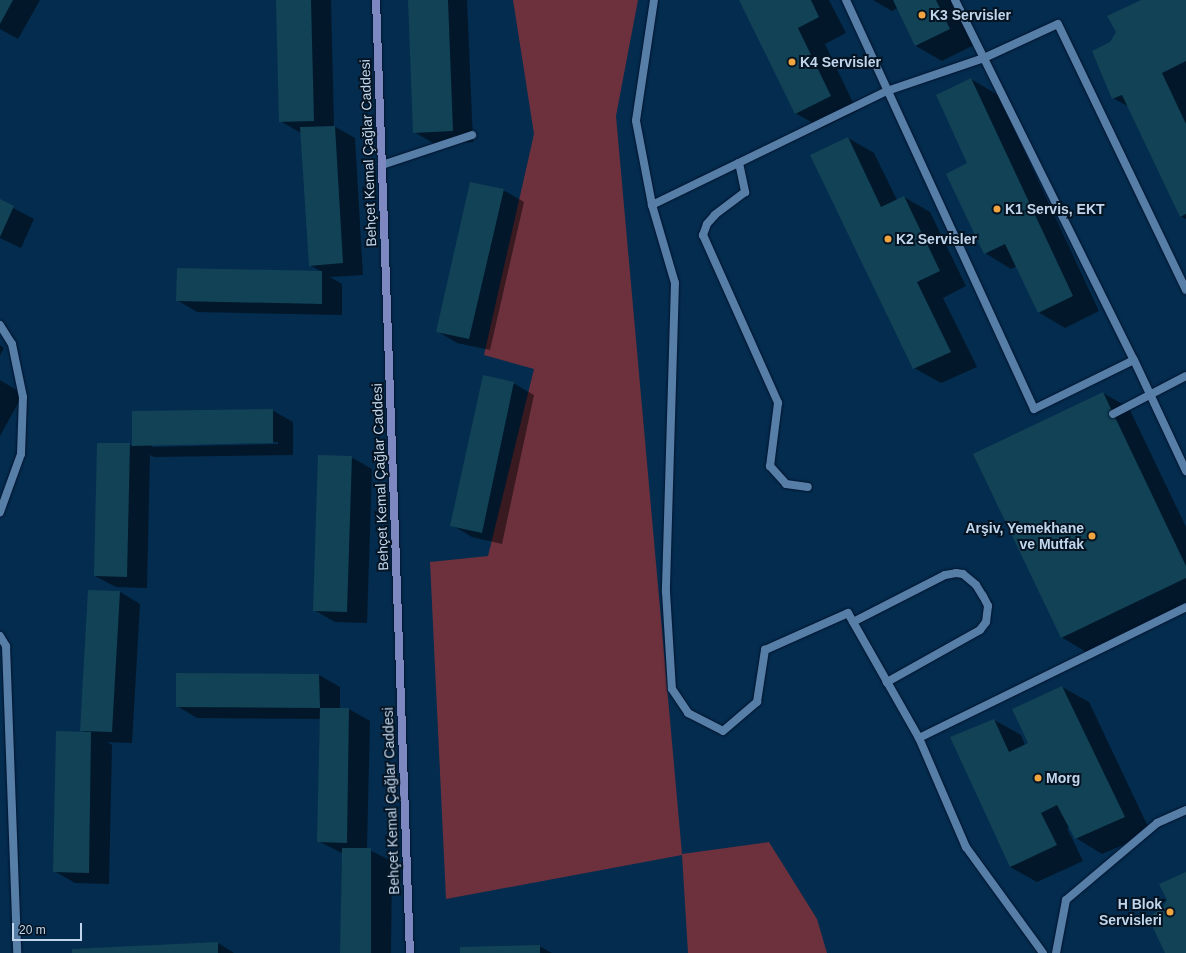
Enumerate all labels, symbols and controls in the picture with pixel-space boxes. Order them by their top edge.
place label: K3 Servisler [930,7,1011,23]
marker: K3 Servisler [917,10,927,20]
place label: K4 Servisler [800,54,881,70]
marker: K4 Servisler [787,57,797,67]
street label: Behçet Kemal Çağlar Caddesi [356,59,380,247]
place label: K1 Servis, EKT [1005,201,1105,217]
marker: K1 Servis, EKT [992,204,1002,214]
place label: K2 Servisler [896,231,977,247]
marker: K2 Servisler [883,234,893,244]
street label: Behçet Kemal Çağlar Caddesi [368,383,392,571]
place label: Arşiv, Yemekhane ve Mutfak [965,520,1084,552]
marker: Arşiv, Yemekhane ve Mutfak [1087,531,1097,541]
street label: Behçet Kemal Çağlar Caddesi [379,707,403,895]
place label: Morg [1046,770,1080,786]
marker: Morg [1033,773,1043,783]
place label: H Blok Servisleri [1099,896,1162,928]
marker: H Blok Servisleri [1165,907,1175,917]
scale bar [14,915,84,941]
text: 20 m [19,923,46,937]

